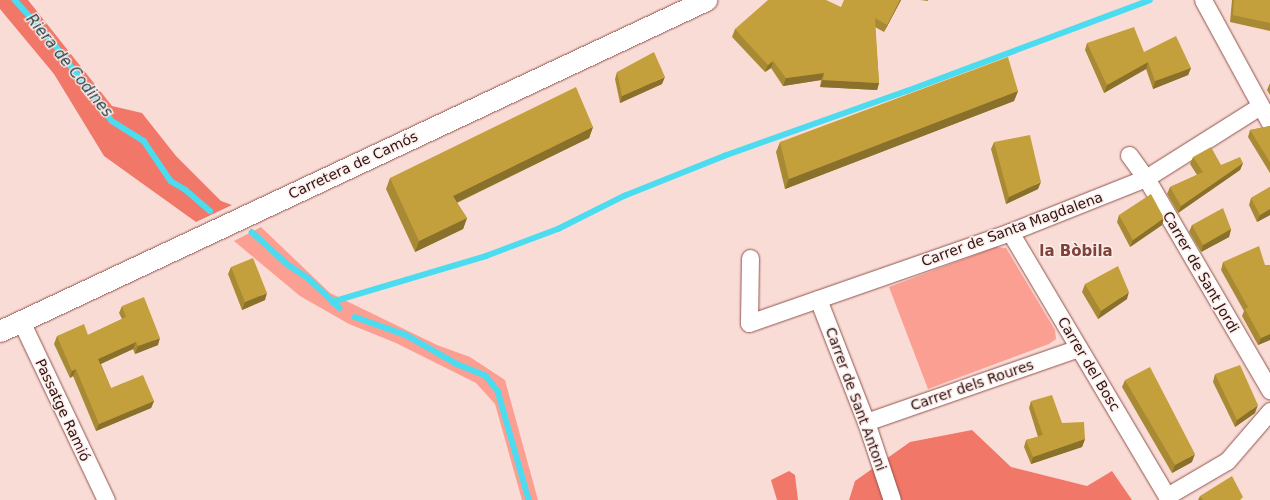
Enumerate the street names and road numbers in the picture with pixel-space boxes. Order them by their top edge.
street label: Carretera de Camós [286,128,420,202]
street label: Carrer de Santa Magdalena [919,188,1105,270]
street label: Carrer de Sant Jordi [1159,208,1243,336]
street label: Carrer del Bosc [1054,314,1124,414]
street label: Carrer de Sant Antoni [822,325,890,473]
street label: Passatge Ramió [32,356,94,464]
street label: Carrer dels Roures [908,356,1036,414]

